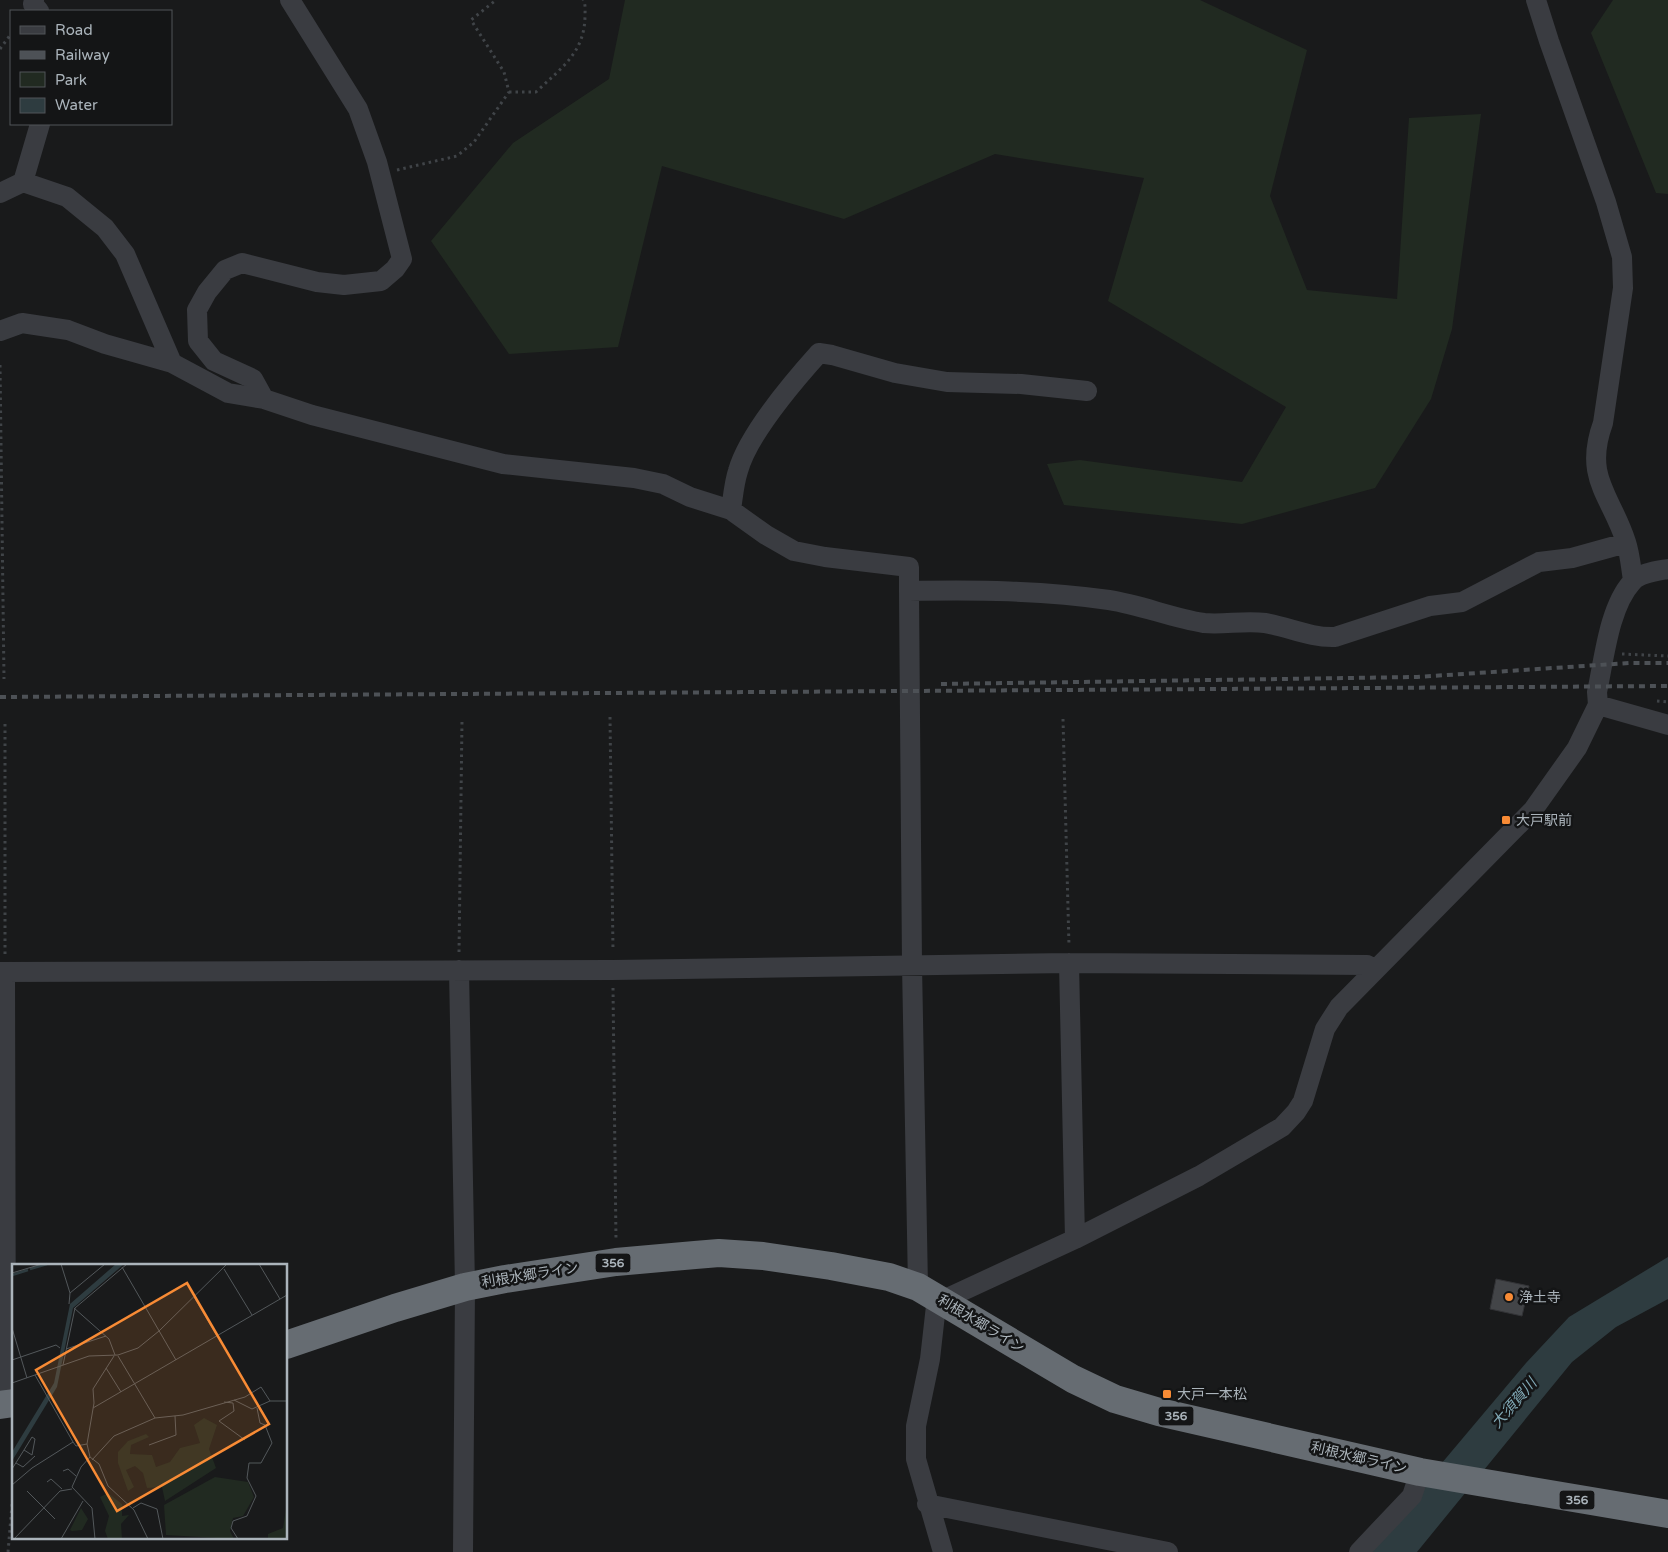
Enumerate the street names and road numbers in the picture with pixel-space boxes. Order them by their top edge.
road number: 356 [596,1254,630,1272]
street label: 利根水郷ライン [480,1259,580,1291]
street label: 利根水郷ライン [935,1291,1027,1357]
road number: 356 [1158,1406,1194,1425]
street label: 利根水郷ライン [1309,1439,1409,1477]
road number: 356 [1560,1490,1594,1510]

